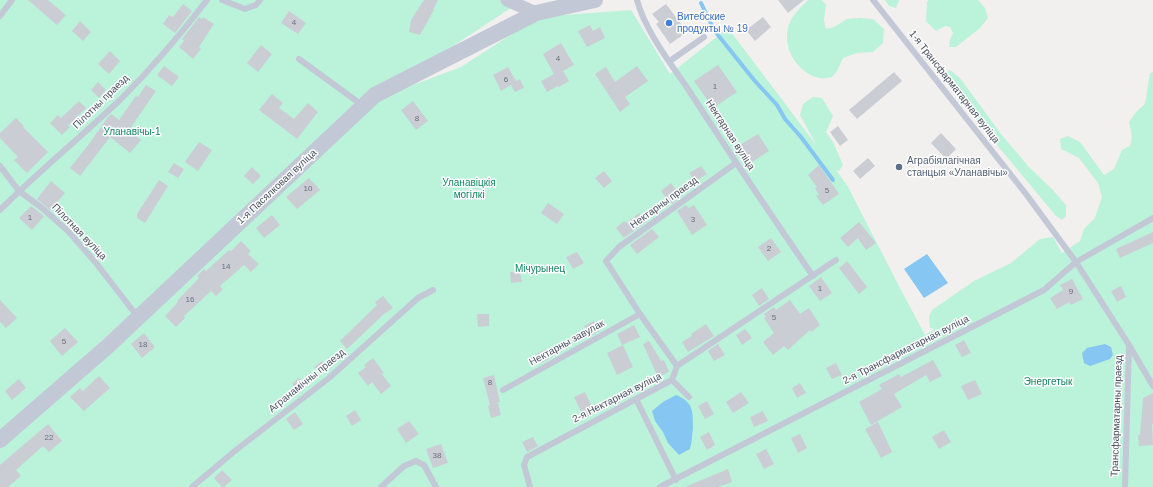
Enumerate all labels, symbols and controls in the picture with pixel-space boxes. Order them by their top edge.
place label: Витебские продукты № 19 [677,11,748,34]
house number: 4 [292,18,296,28]
marker: Витебские продукты № 19 [664,18,674,28]
street label: 1-я Трансфарматарная вуліца [906,28,1002,146]
house number: 4 [556,54,560,64]
street label: Пілотны праезд [71,72,131,132]
house number: 6 [504,75,508,85]
house number: 1 [713,82,717,92]
street label: Нектарная вуліца [703,98,757,172]
house number: 8 [415,114,419,124]
park label: Уланавічы-1 [104,126,160,138]
street label: 1-я Пасялковая вуліца [235,147,319,227]
place label: Аграбіялагічная станцыя «Уланавічы» [907,155,1008,178]
marker: Аграбіялагічная станцыя «Уланавічы» [894,162,904,172]
street label: Нектарны праезд [628,175,700,231]
park label: Уланавіцкія могілкі [442,177,496,200]
house number: 10 [304,184,312,194]
house number: 5 [825,186,829,196]
street label: Пілотная вуліца [49,201,109,263]
house number: 1 [28,213,32,223]
house number: 3 [691,215,695,225]
house number: 2 [767,244,771,254]
house number: 14 [222,262,230,272]
park label: Мічурынец [515,263,565,275]
house number: 1 [818,284,822,294]
house number: 9 [1069,287,1073,297]
house number: 16 [186,295,194,305]
house number: 5 [772,313,776,323]
street label: 2-я Трансфарматарная вуліца [841,313,971,387]
street label: Нектарны завулак [527,317,607,369]
house number: 5 [62,337,66,347]
house number: 18 [139,340,147,350]
street label: Агранамічны праезд [267,347,347,415]
street label: Трансфарматарны праезд [1109,355,1125,477]
street label: 2-я Нектарная вуліца [570,370,664,426]
park label: Энергетык [1024,376,1072,388]
house number: 8 [488,378,492,388]
house number: 22 [45,433,53,443]
house number: 38 [433,451,441,461]

